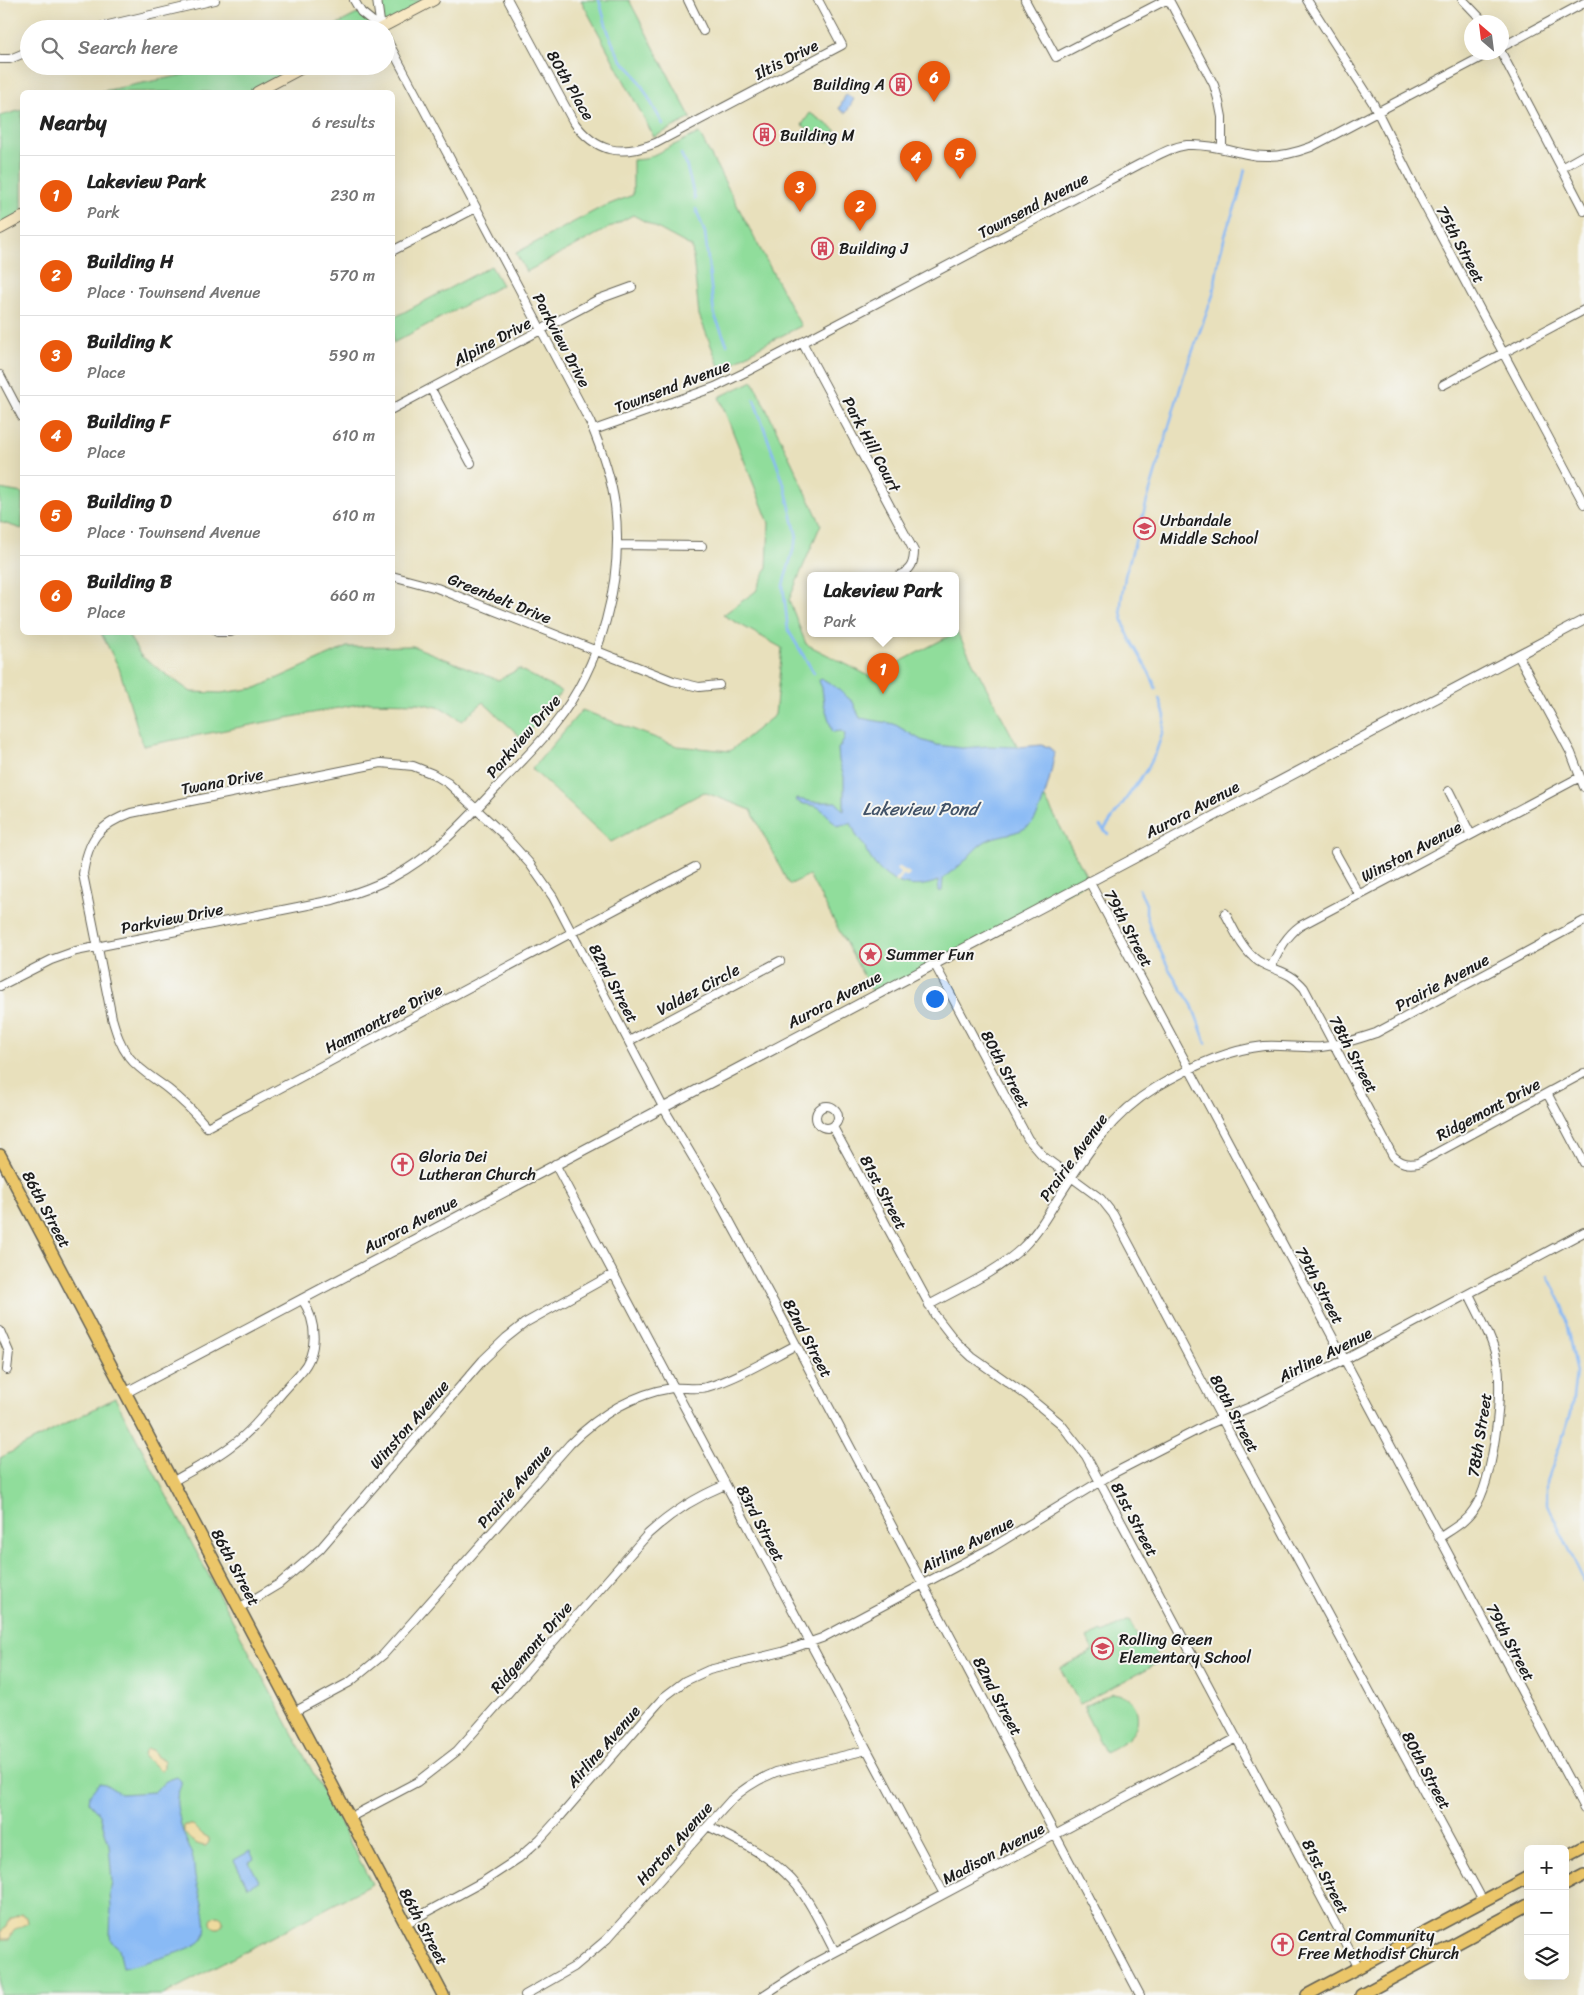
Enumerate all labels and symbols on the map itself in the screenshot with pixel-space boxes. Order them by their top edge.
north arrow [1464,15,1509,60]
street label: Iltis Drive [748,31,824,88]
street label: 80th Place [539,44,603,126]
pin: 6 [918,61,950,102]
place label: Building A [813,70,885,99]
building icon: Building A [889,72,913,96]
place label: Building M [780,121,854,150]
building icon: Building M [752,123,776,147]
pin: 5 [944,138,976,179]
pin: 4 [900,141,932,182]
street label: Townsend Avenue [972,164,1094,247]
pin: 3 [784,171,816,212]
pin: 2 [844,190,876,231]
street label: 75th Street [1428,200,1493,289]
place label: Building J [839,234,908,263]
building icon: Building J [811,236,835,260]
street label: Parkview Drive [524,288,599,393]
street label: Alpine Drive [447,309,537,375]
street label: Townsend Avenue [610,351,734,422]
street label: Park Hill Court [834,391,909,498]
place label: Urbandale Middle School [1160,506,1259,553]
school or university icon: Urbandale Middle School [1132,517,1156,541]
street label: Greenbelt Drive [443,564,556,632]
pin: 1 [867,653,899,694]
street label: Parkview Drive [478,688,568,785]
street label: Twana Drive [178,759,266,804]
street label: Aurora Avenue [1139,772,1245,847]
water label: Lakeview Pond [862,793,982,825]
street label: Winston Avenue [1355,813,1467,890]
street label: 79th Street [1096,884,1161,973]
street label: Parkview Drive [118,894,226,943]
street label: 82nd Street [580,938,647,1028]
place label: Summer Fun [886,940,974,969]
place icon: Summer Fun [858,942,882,966]
street label: Prairie Avenue [1390,945,1495,1020]
street label: Valdez Circle [651,955,745,1024]
street label: Aurora Avenue [781,962,887,1037]
street label: Hammontree Drive [319,975,448,1062]
your location [922,986,948,1012]
street label: 78th Street [1321,1010,1386,1098]
street label: 80th Street [973,1025,1039,1114]
street label: Ridgemont Drive [1431,1070,1546,1149]
street label: Prairie Avenue [1031,1107,1116,1208]
place label: Gloria Dei Lutheran Church [419,1142,536,1189]
street label: 81st Street [852,1149,915,1235]
church icon: Gloria Dei Lutheran Church [391,1153,415,1177]
street label: 86th Street [14,1165,79,1253]
street label: Aurora Avenue [357,1187,463,1262]
street label: 79th Street [1287,1241,1352,1330]
street label: 82nd Street [774,1293,841,1383]
street label: Airline Avenue [1272,1318,1378,1391]
street label: 80th Street [1202,1369,1268,1458]
street label: Winston Avenue [362,1373,457,1476]
street label: 78th Street [1459,1391,1500,1479]
street label: Prairie Avenue [469,1438,559,1535]
street label: 81st Street [1103,1476,1166,1562]
street label: 83rd Street [728,1479,793,1567]
street label: Airline Avenue [914,1508,1019,1582]
street label: 86th Street [203,1523,268,1611]
street label: Ridgemont Drive [483,1594,580,1700]
street label: 79th Street [1478,1598,1543,1687]
place label: Rolling Green Elementary School [1119,1625,1251,1672]
school or university icon: Rolling Green Elementary School [1091,1636,1115,1660]
street label: 82nd Street [964,1651,1031,1741]
street label: Airline Avenue [558,1698,648,1795]
street label: 80th Street [1394,1726,1460,1815]
street label: Horton Avenue [628,1795,720,1892]
street label: Madison Avenue [936,1814,1050,1893]
street label: 81st Street [1294,1833,1357,1919]
street label: 86th Street [391,1882,456,1970]
place label: Central Community Free Methodist Church [1298,1921,1459,1968]
church icon: Central Community Free Methodist Church [1270,1932,1294,1956]

